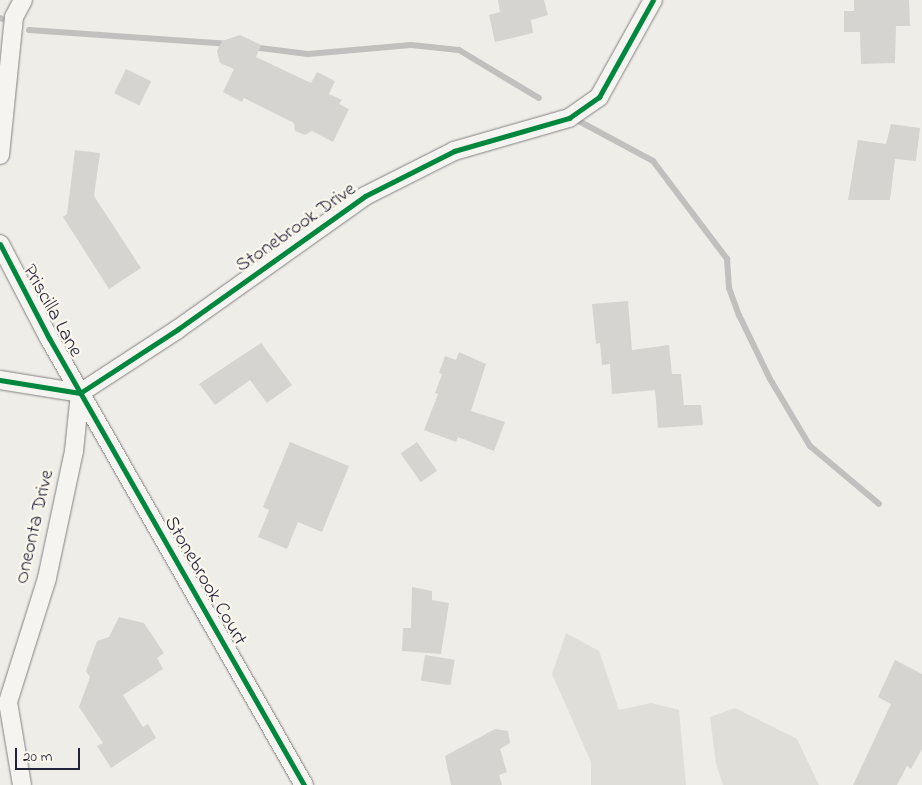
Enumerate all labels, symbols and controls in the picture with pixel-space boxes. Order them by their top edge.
street label: Stonebrook Drive [231,178,361,278]
street label: Priscilla Lane [17,260,87,362]
street label: Oneonta Drive [10,468,60,586]
street label: Stonebrook Court [158,512,252,650]
scale bar [18,738,82,770]
text: 20 m [23,746,52,768]

